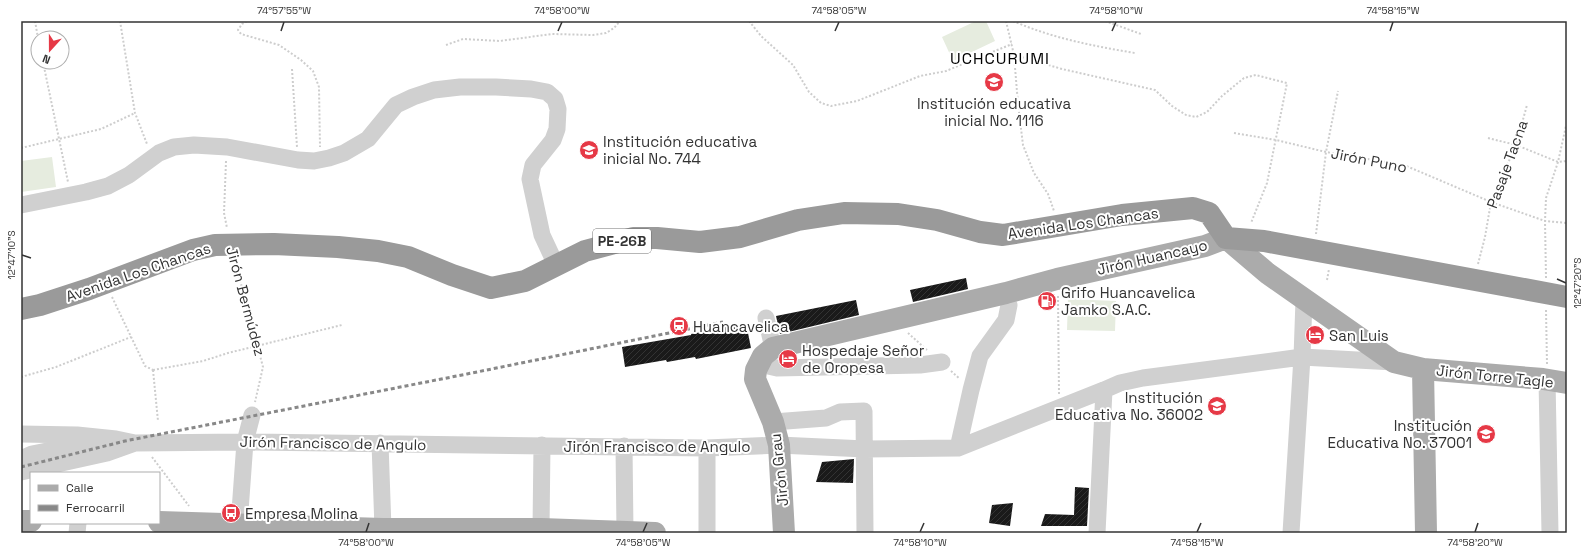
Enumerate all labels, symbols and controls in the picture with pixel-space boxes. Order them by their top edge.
text: 74°57'55"W [257,4,311,17]
text: 74°58'00"W [534,4,590,17]
text: 74°58'05"W [811,4,867,17]
text: 74°58'10"W [1089,4,1143,17]
text: 74°58'15"W [1366,4,1420,17]
north arrow [30,30,70,70]
district label: UCHCURUMI [950,48,1050,69]
text: N [40,51,52,67]
school or university icon: Institución educativa inicial No. 1116 [983,71,1005,93]
place label: Institución educativa inicial No. 1116 [917,94,1071,130]
street label: Pasaje Tacna [1482,117,1532,211]
place label: Institución educativa inicial No. 744 [603,132,757,168]
school or university icon: Institución educativa inicial No. 744 [578,139,600,161]
street label: Jirón Puno [1329,143,1409,177]
street label: Avenida Los Chancas [1006,203,1160,243]
road number: PE-26B [593,229,651,253]
text: 12°47'10"S [5,230,18,280]
street label: Jirón Huancayo [1095,235,1209,279]
street label: Avenida Los Chancas [63,238,213,306]
street label: Jirón Bermúdez [222,244,270,358]
text: 12°47'20"S [1571,258,1584,308]
place label: Grifo Huancavelica Jamko S.A.C. [1061,283,1196,319]
fuel station icon: Grifo Huancavelica Jamko S.A.C. [1036,290,1058,312]
station icon: Huancavelica [668,315,690,337]
place label: Huancavelica [693,317,789,336]
hotel icon: San Luis [1304,324,1326,346]
place label: San Luis [1329,326,1389,345]
place label: Hospedaje Señor de Oropesa [802,341,925,377]
hotel icon: Hospedaje Señor de Oropesa [777,348,799,370]
street label: Jirón Torre Tagle [1435,360,1555,392]
place label: Institución Educativa No. 36002 [1055,388,1203,424]
school or university icon: Institución Educativa No. 36002 [1206,395,1228,417]
place label: Institución Educativa No. 37001 [1328,416,1472,452]
school or university icon: Institución Educativa No. 37001 [1475,423,1497,445]
street label: Jirón Francisco de Angulo [239,432,427,454]
street label: Jirón Grau [766,433,792,507]
street label: Jirón Francisco de Angulo [564,437,750,456]
legend [30,472,160,524]
text: Calle [66,480,94,496]
text: Ferrocarril [66,500,125,516]
bus stop icon: Empresa Molina [220,502,242,524]
place label: Empresa Molina [245,504,358,523]
text: 74°58'00"W [338,536,394,549]
text: 74°58'05"W [615,536,671,549]
text: 74°58'10"W [893,536,947,549]
text: 74°58'15"W [1170,536,1224,549]
text: 74°58'20"W [1447,536,1503,549]

